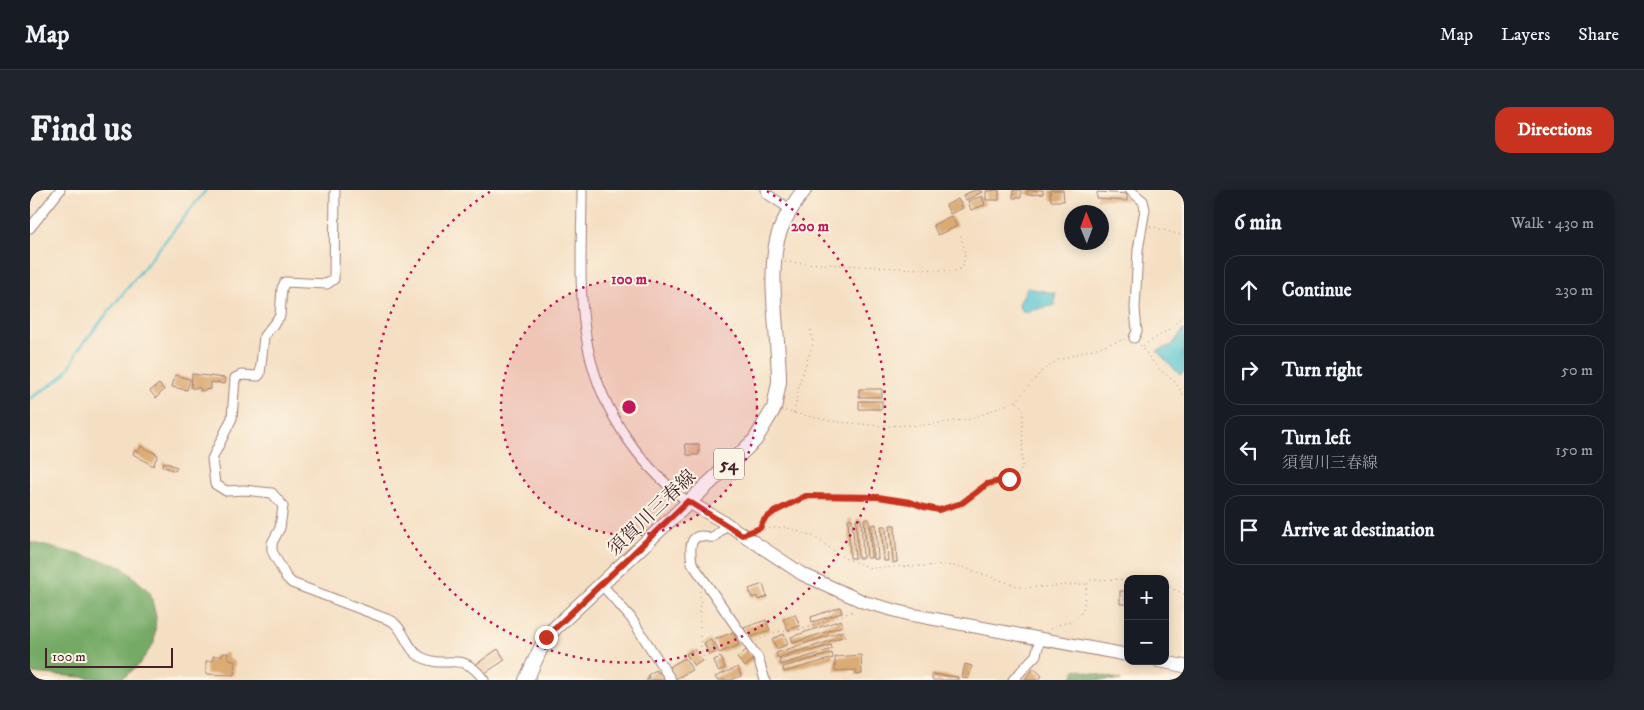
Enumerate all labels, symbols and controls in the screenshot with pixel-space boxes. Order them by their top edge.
text: Map [25,20,69,50]
text: Map [1440,24,1473,46]
text: Layers [1501,24,1550,46]
text: Share [1578,24,1619,46]
button: Directions [1495,107,1614,153]
text: Find us [30,108,132,152]
north arrow [1064,205,1109,250]
text: 6 min [1234,210,1282,236]
text: Walk · 430 m [1511,213,1594,233]
text: 200 m [791,217,830,236]
text: 100 m [611,270,648,289]
icon: ahead [1235,276,1263,304]
text: Continue [1282,279,1352,302]
text: 230 m [1555,280,1593,300]
icon: right [1235,356,1263,384]
text: Turn right [1282,359,1362,382]
text: 50 m [1561,360,1593,380]
centre of rings [620,398,638,416]
text: Turn left [1282,427,1351,450]
icon: left [1235,436,1263,464]
text: 150 m [1555,440,1593,460]
road number: 54 [714,448,744,480]
text: 須賀川三春線 [1282,453,1378,473]
street label: 須賀川三春線 [603,465,701,561]
route start [998,468,1021,491]
icon: arrive [1235,516,1263,544]
text: Arrive at destination [1282,519,1434,542]
map controls [1124,575,1169,665]
button: + [1124,575,1169,620]
button: − [1124,620,1169,665]
route end [535,626,558,649]
scale bar [45,645,172,668]
text: 100 m [52,648,86,666]

